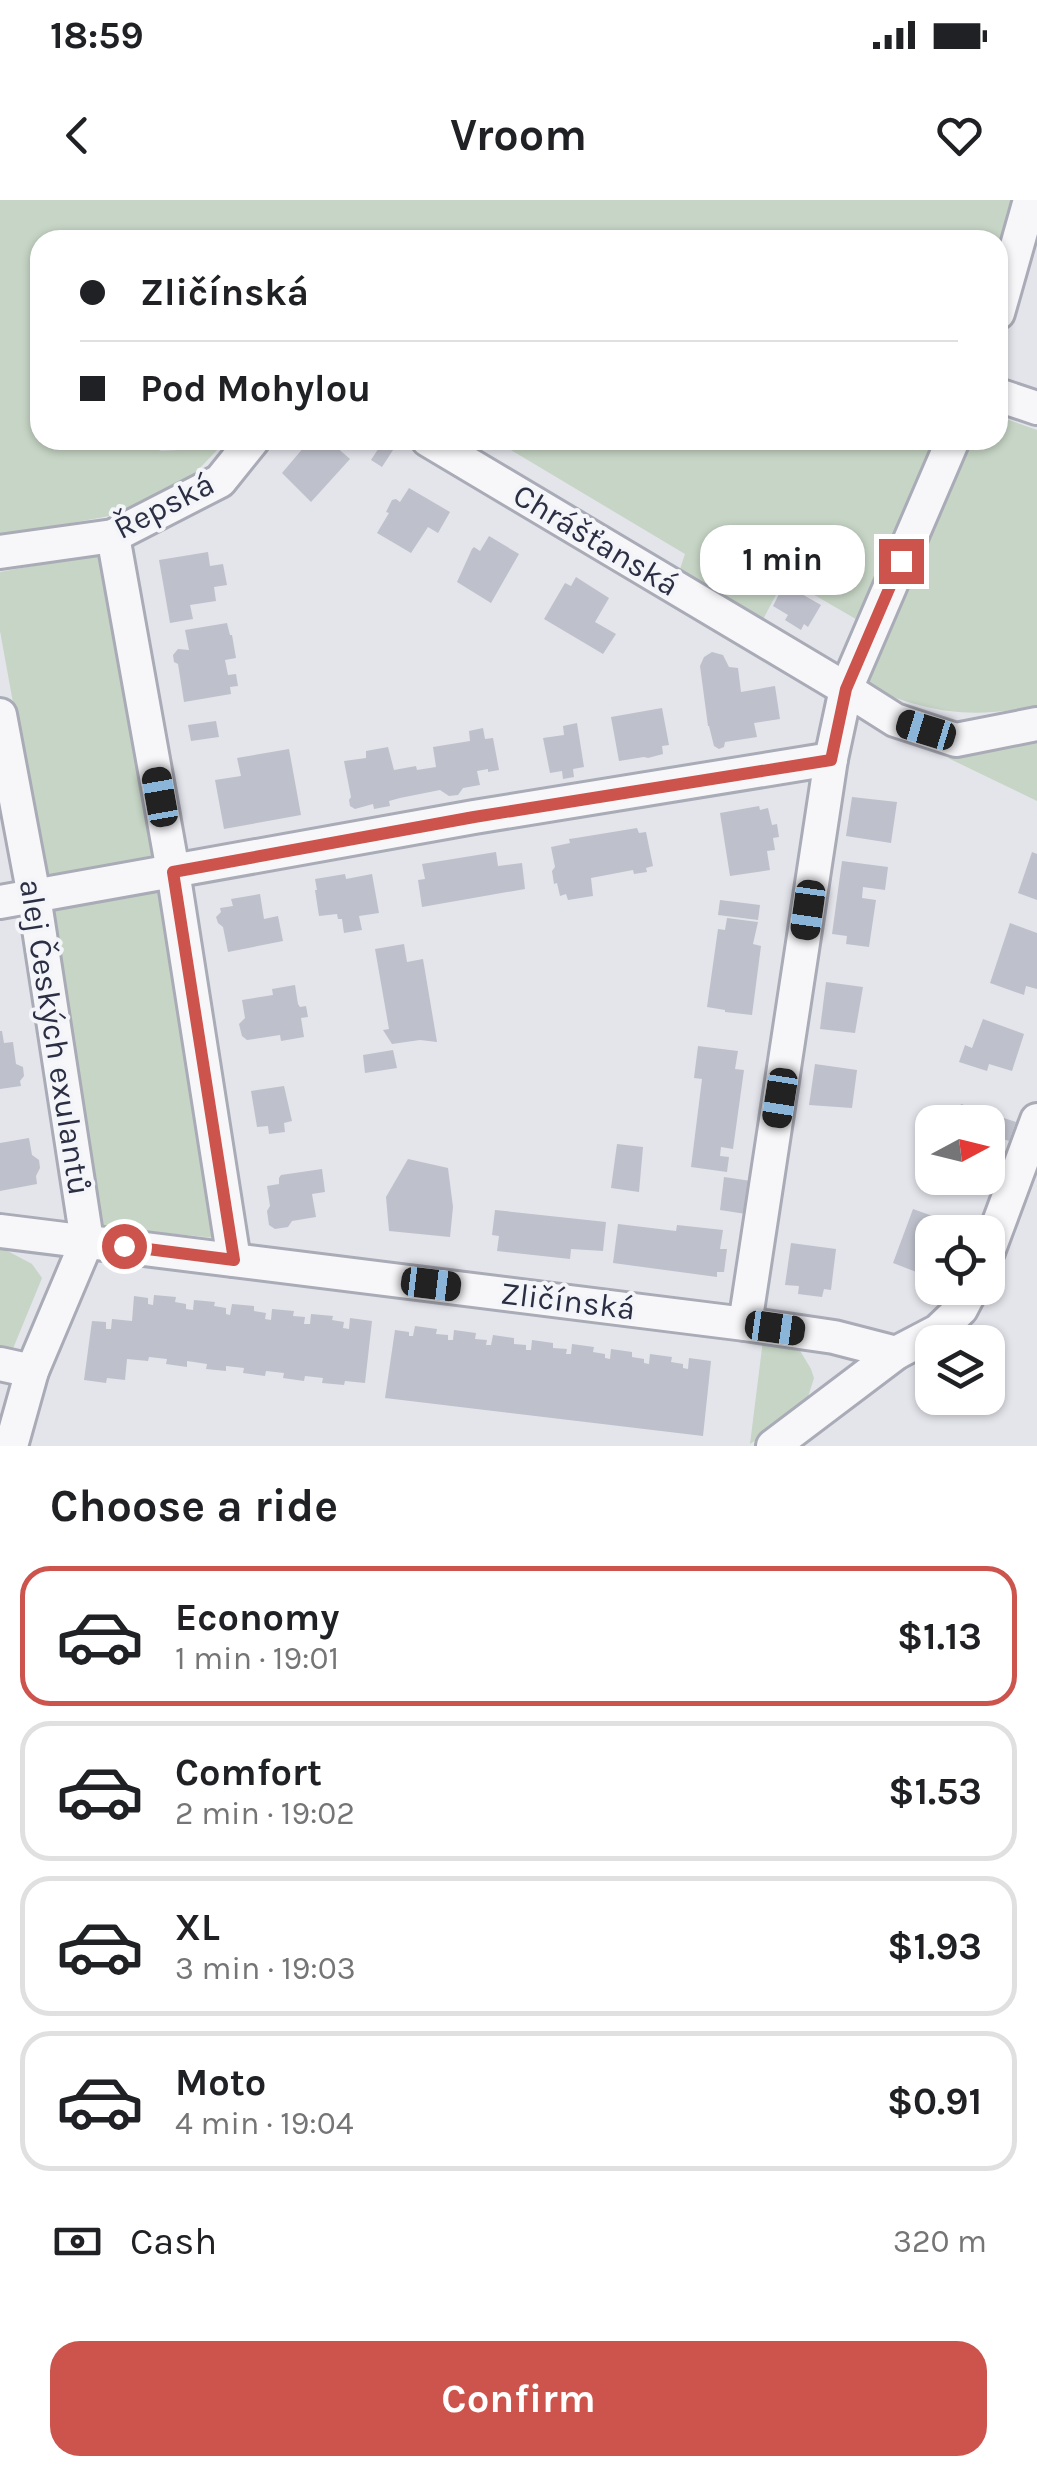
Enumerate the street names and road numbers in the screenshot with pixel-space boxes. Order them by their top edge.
street label: Řepská [107,464,220,547]
street label: Chrášťanská [507,476,685,604]
street label: alej Českých exulantů [12,876,99,1198]
street label: Zličínská [499,1274,637,1328]

